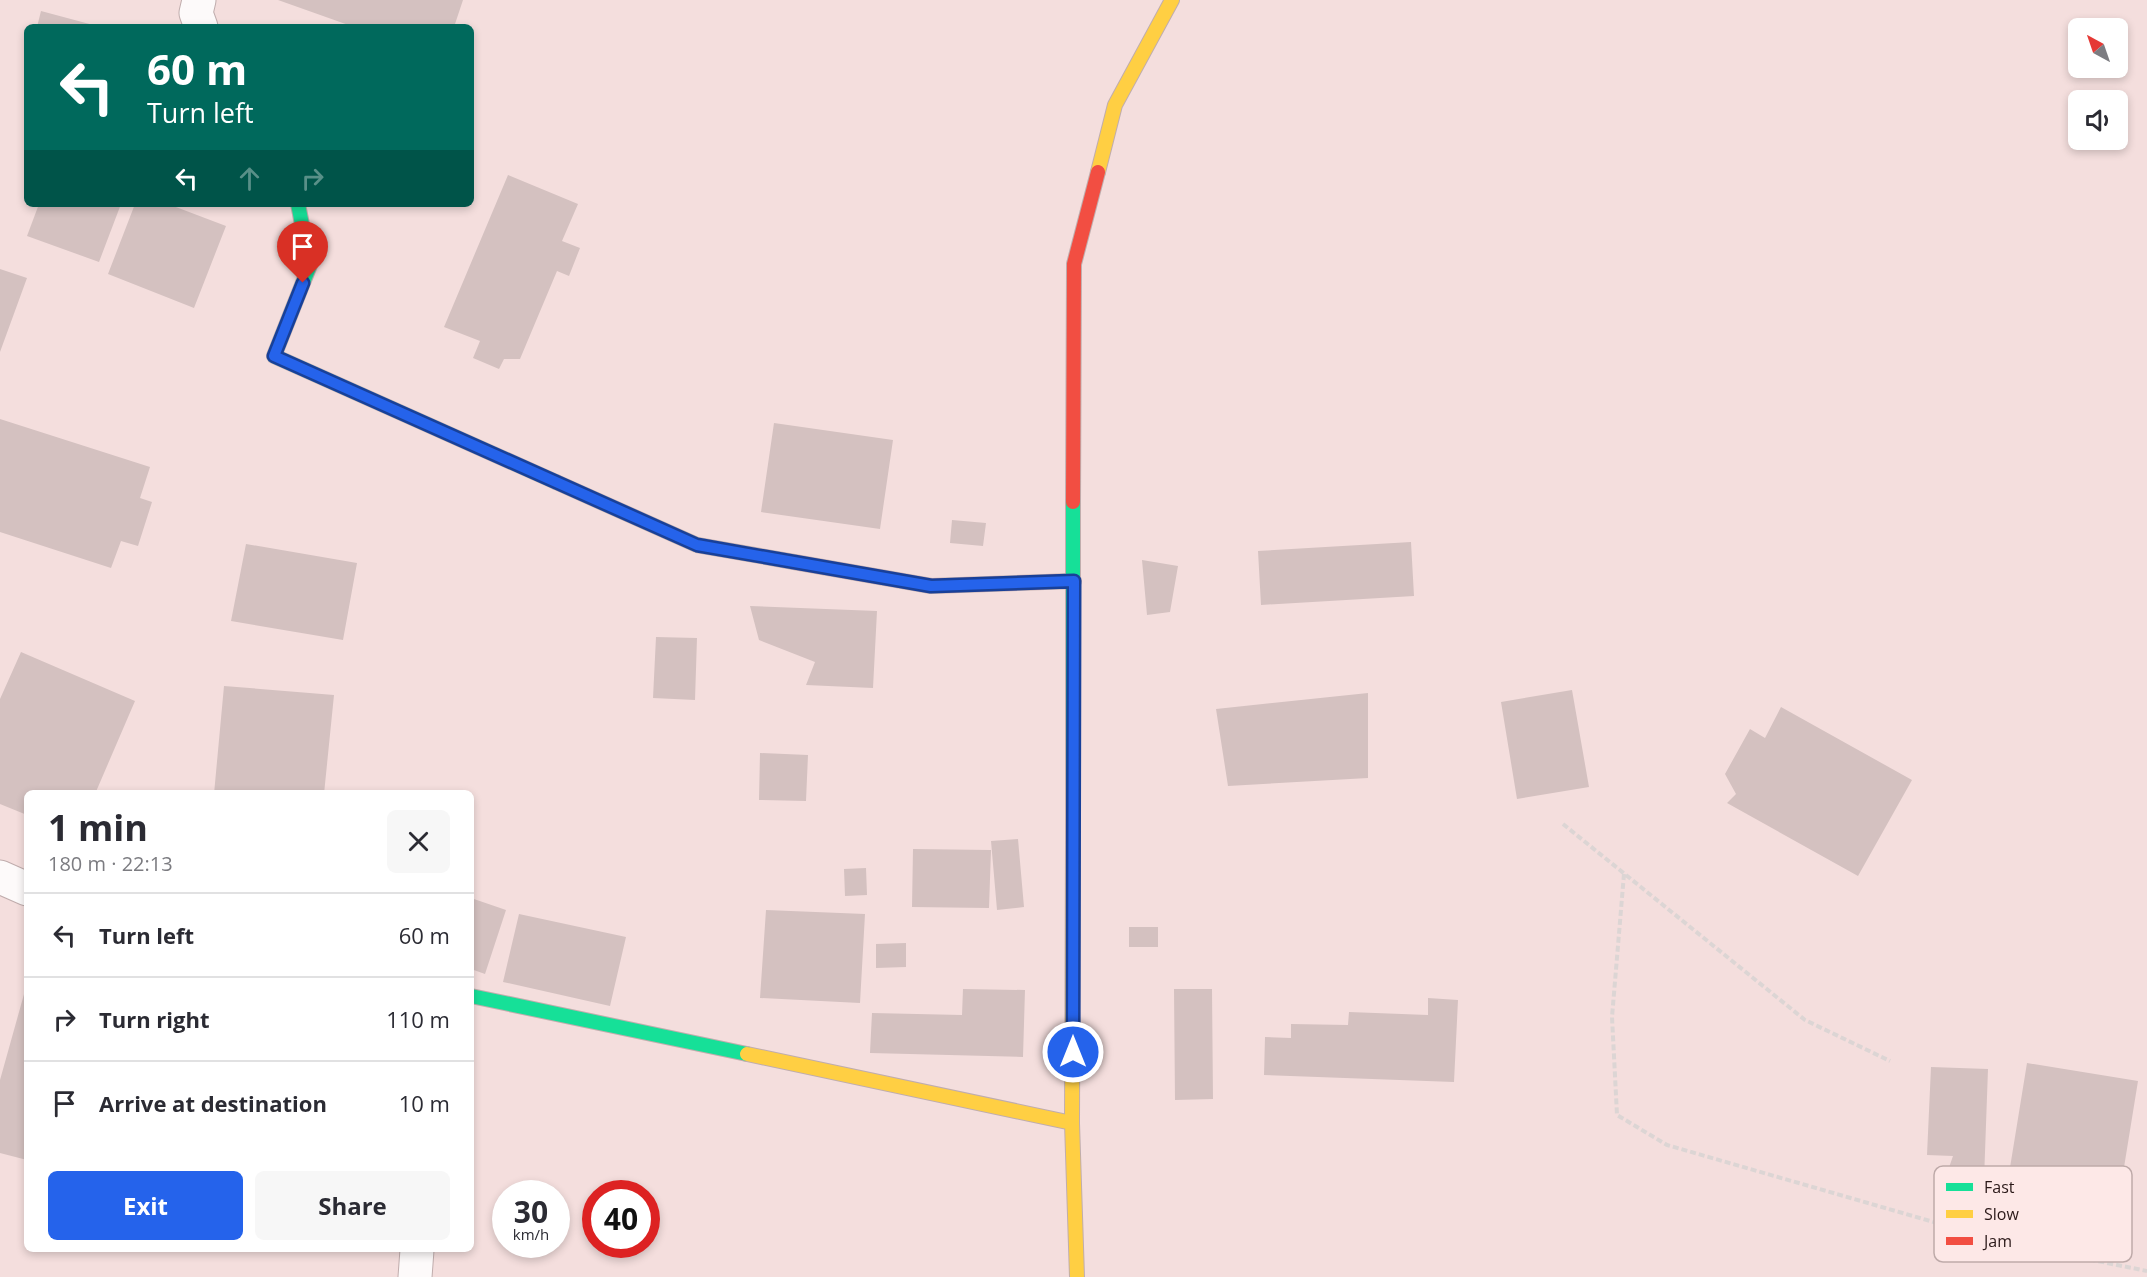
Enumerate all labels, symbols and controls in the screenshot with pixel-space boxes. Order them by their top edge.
north arrow [2068,18,2128,78]
map controls [2068,18,2128,150]
text: 60 m [147,40,247,97]
icon: left [48,48,126,126]
button: sound [2068,90,2128,150]
text: Turn left [147,94,254,131]
icon: left [170,162,203,195]
icon: ahead [233,162,266,195]
icon: right [296,162,329,195]
pin [277,221,328,283]
icon: arrive [286,230,319,263]
text: 1 min [48,803,148,852]
button: close [387,810,450,873]
text: 180 m · 22:13 [48,850,173,877]
icon: left [48,919,81,952]
text: Turn left [99,920,194,950]
text: 60 m [399,920,450,950]
icon: right [48,1003,81,1036]
text: Turn right [99,1004,210,1034]
text: 110 m [386,1004,450,1034]
position arrow [1041,1020,1105,1084]
icon: arrive [48,1087,81,1120]
text: Arrive at destination [99,1088,327,1118]
text: 10 m [399,1088,450,1118]
legend [1934,1166,2132,1262]
button: Exit [48,1171,243,1240]
button: Share [255,1171,450,1240]
text: Fast [1984,1176,2015,1198]
speed limit sign: 40 [582,1180,660,1258]
text: 30 [514,1191,548,1232]
text: Slow [1984,1203,2019,1225]
text: km/h [513,1224,549,1244]
text: Jam [1982,1230,2012,1252]

